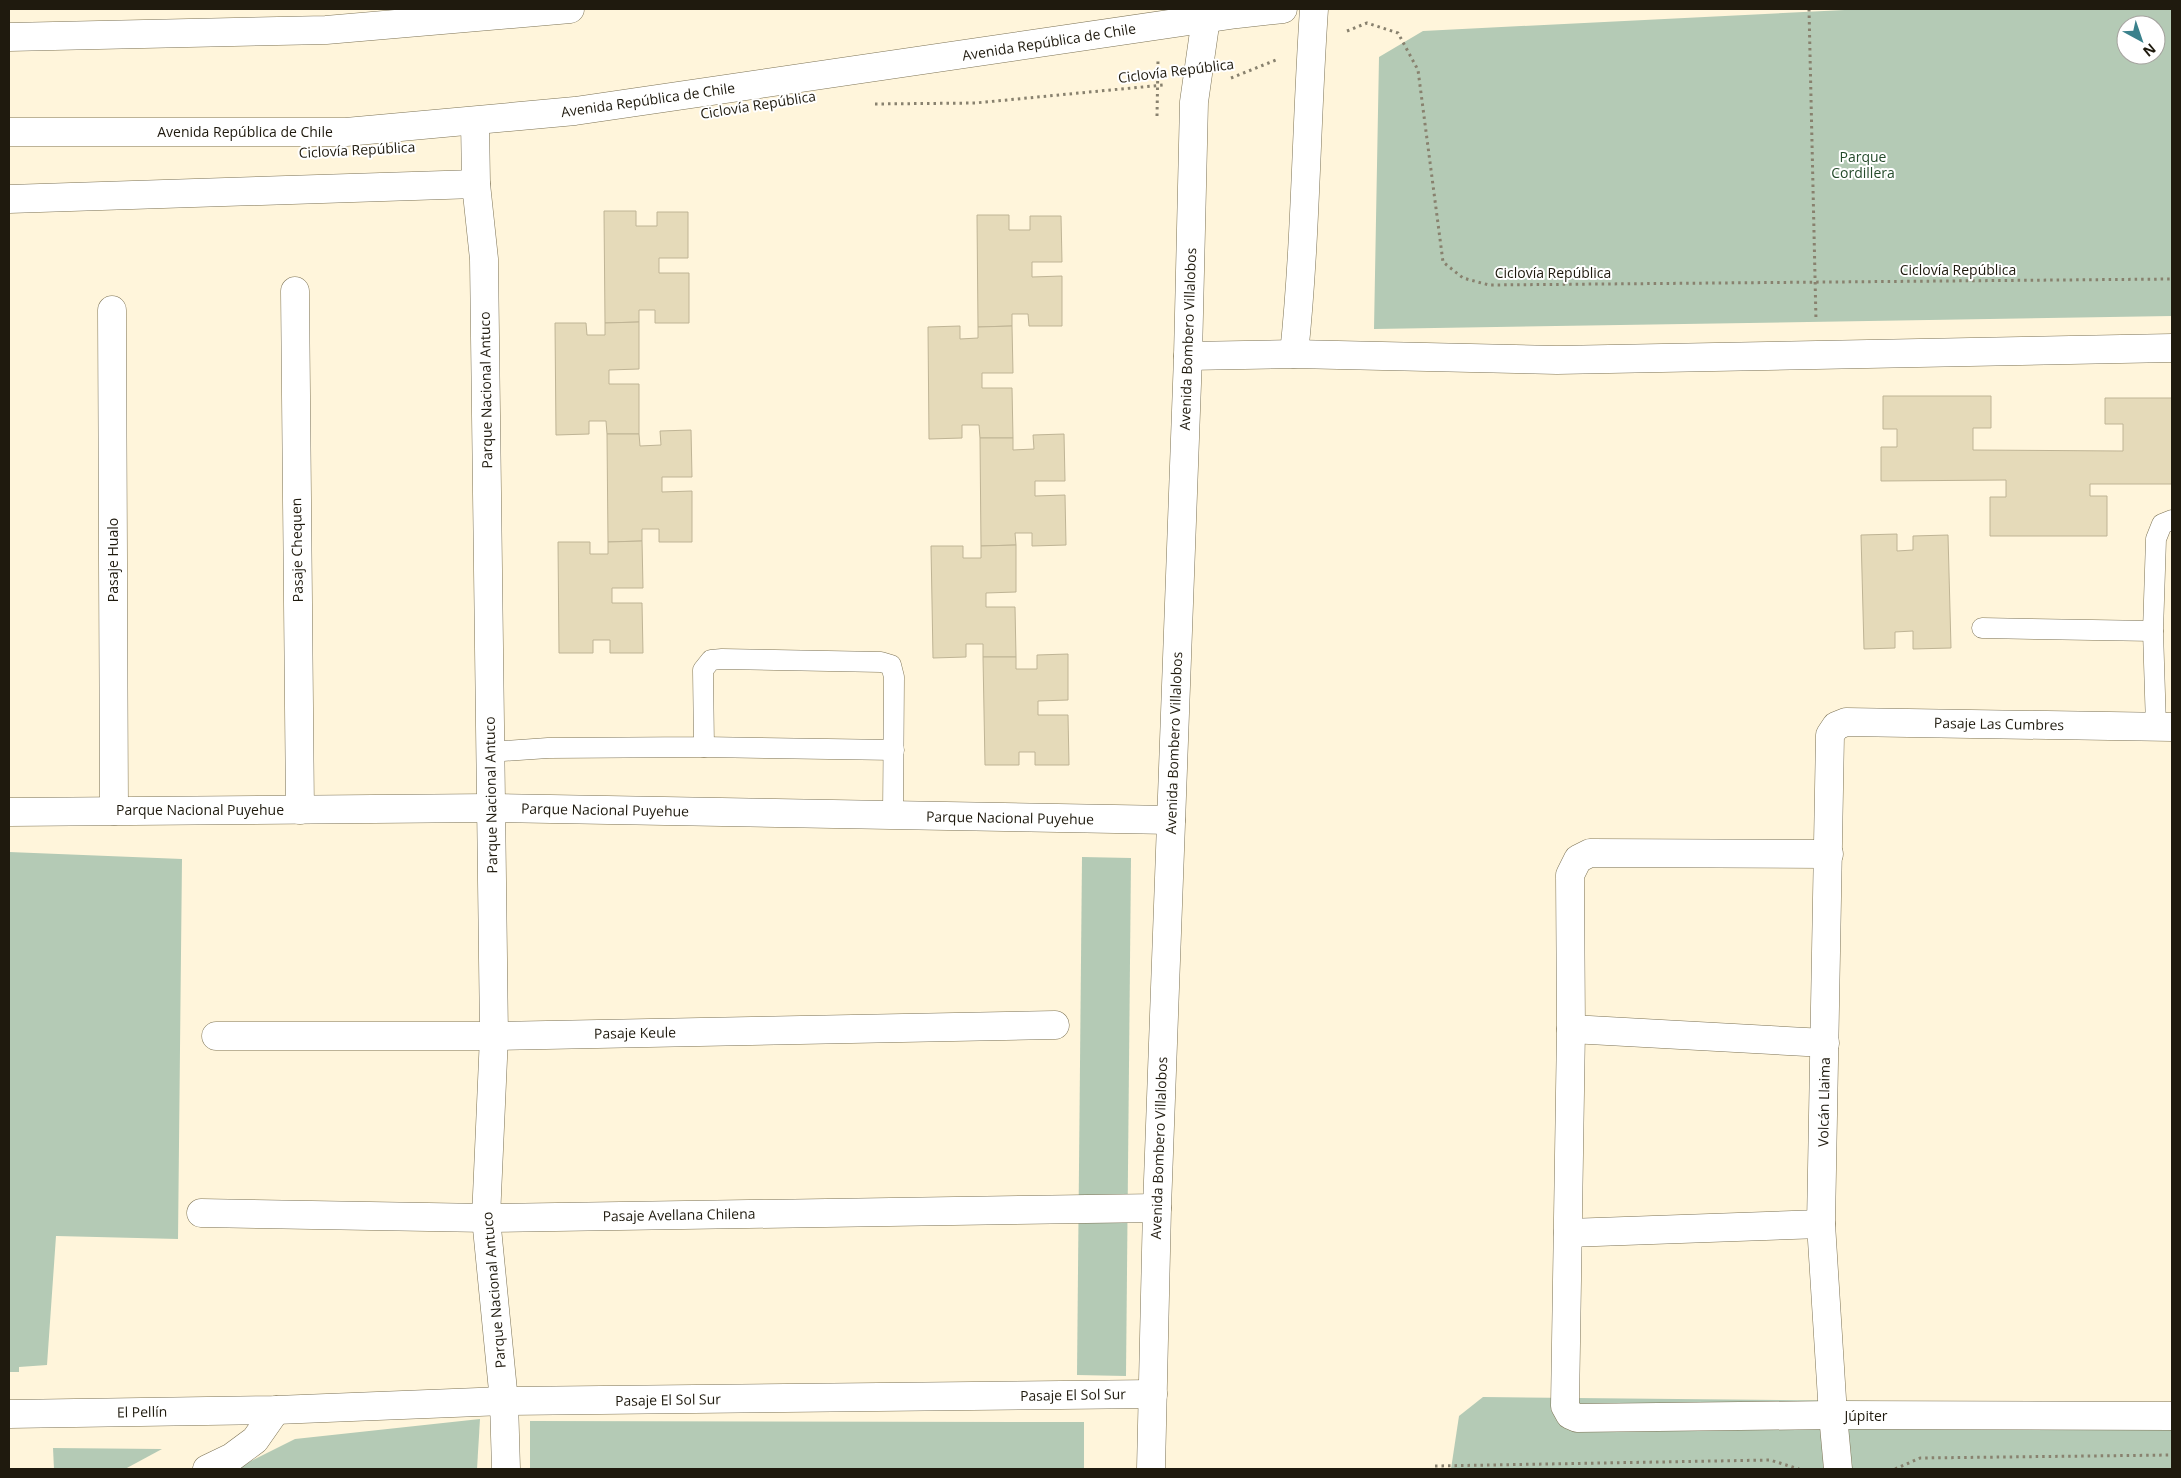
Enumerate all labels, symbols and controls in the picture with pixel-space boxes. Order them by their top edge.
north arrow [2116,15,2166,65]
street label: Avenida República de Chile [961,18,1137,65]
text: N [2139,39,2160,61]
street label: Ciclovía República [1117,54,1235,87]
street label: Avenida República de Chile [560,78,736,121]
street label: Ciclovía República [699,86,817,123]
street label: Avenida República de Chile [157,122,333,141]
street label: Ciclovía República [298,137,416,162]
park label: Parque Cordillera [1831,147,1895,182]
street label: Avenida Bombero Villalobos [1175,247,1200,431]
street label: Ciclovía República [1900,260,2016,279]
street label: Ciclovía República [1495,263,1611,282]
street label: Parque Nacional Antuco [475,311,496,469]
street label: Pasaje Chequen [286,498,307,602]
street label: Pasaje Hualo [103,518,122,602]
street label: Avenida Bombero Villalobos [1161,651,1186,835]
street label: Pasaje Las Cumbres [1934,713,2065,734]
street label: Parque Nacional Antuco [480,716,501,874]
street label: Parque Nacional Puyehue [521,799,689,820]
street label: Parque Nacional Puyehue [116,800,284,819]
street label: Parque Nacional Puyehue [926,807,1094,828]
street label: Pasaje Keule [594,1022,676,1043]
street label: Avenida Bombero Villalobos [1146,1056,1171,1240]
street label: Volcán Llaima [1813,1057,1834,1147]
street label: Pasaje Avellana Chilena [602,1204,756,1225]
street label: Parque Nacional Antuco [477,1211,510,1369]
street label: Pasaje El Sol Sur [1020,1384,1126,1405]
street label: Pasaje El Sol Sur [615,1389,721,1410]
street label: El Pellín [117,1402,167,1421]
street label: Júpiter [1842,1406,1888,1425]

